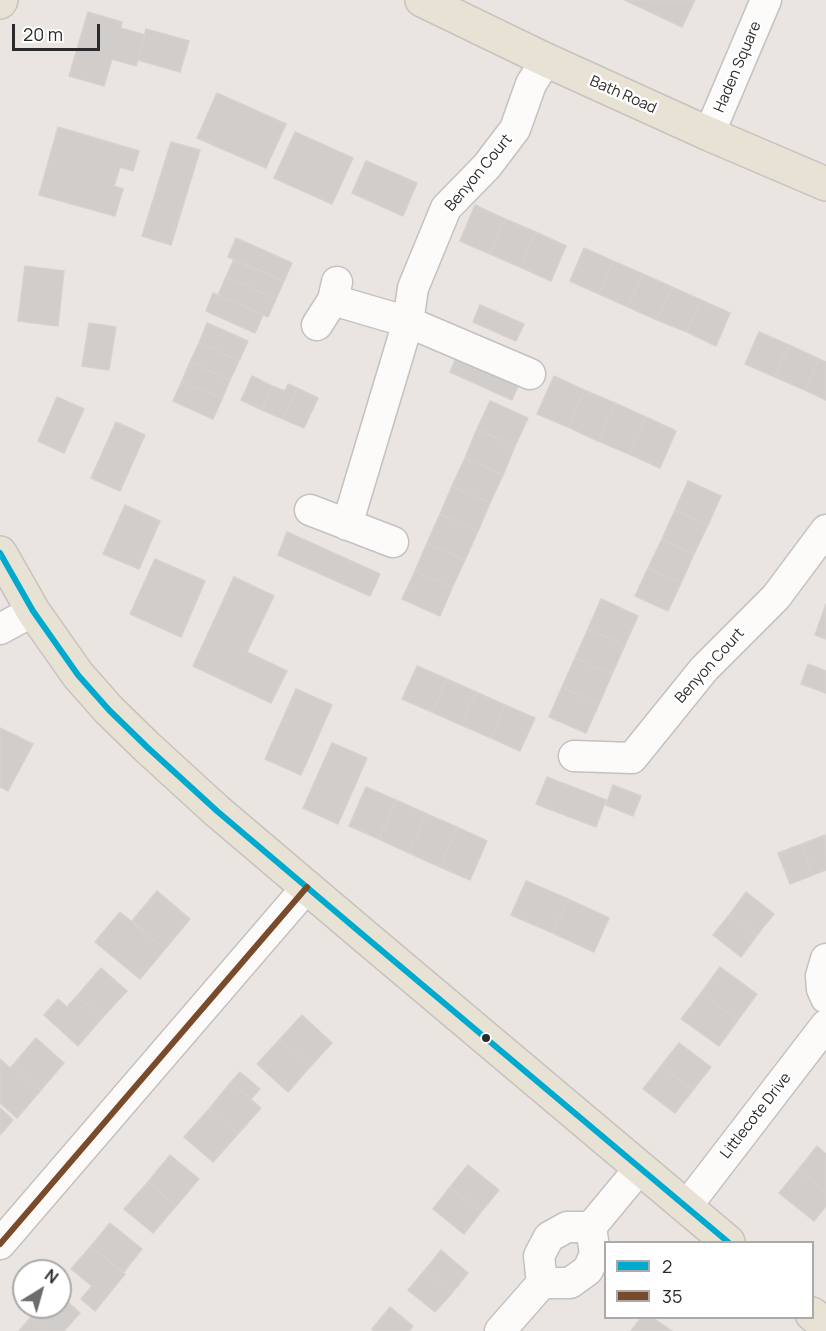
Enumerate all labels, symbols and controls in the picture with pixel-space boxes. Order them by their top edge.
scale bar [15,12,104,50]
street label: Haden Square [711,19,765,115]
text: 20 m [23,22,63,46]
street label: Bath Road [587,72,659,118]
street label: Benyon Court [442,131,516,215]
street label: Benyon Court [672,625,748,707]
unlabelled marker [480,1032,492,1044]
street label: Littlecote Drive [717,1069,795,1163]
legend [604,1241,814,1319]
text: 2 [662,1254,672,1278]
north arrow [12,1259,72,1319]
text: N [40,1264,63,1288]
text: 35 [662,1284,682,1308]

